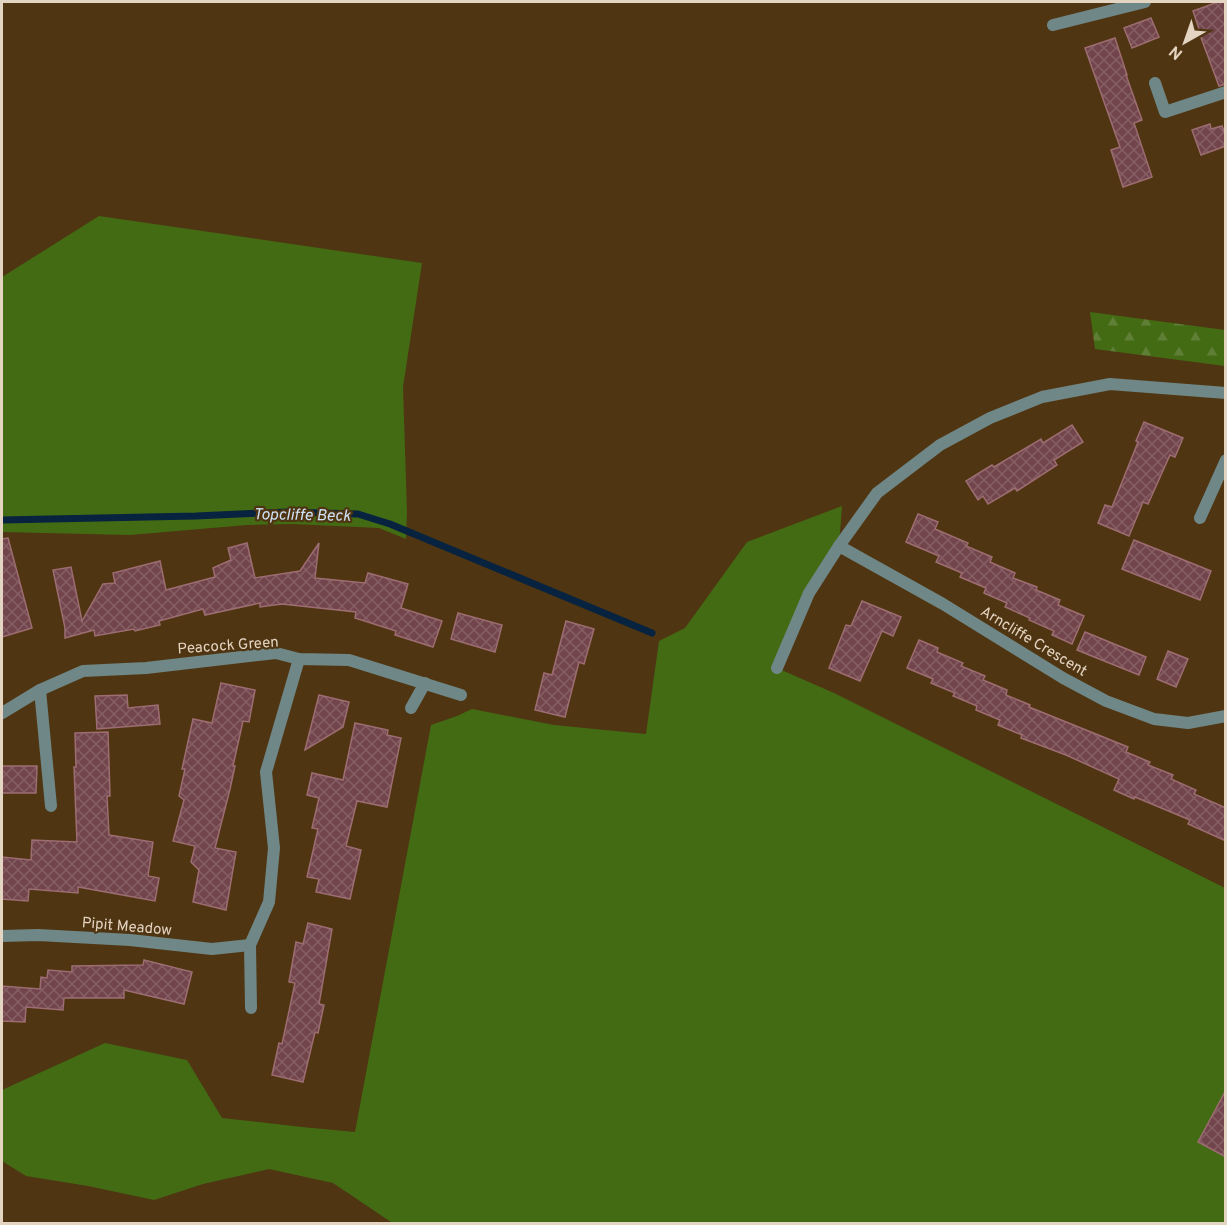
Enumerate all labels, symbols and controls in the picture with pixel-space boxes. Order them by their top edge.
north arrow [1155,12,1215,72]
text: N [1166,41,1187,63]
water label: Topcliffe Beck [253,505,352,527]
street label: Arncliffe Crescent [976,603,1090,682]
street label: Peacock Green [177,633,279,660]
street label: Pipit Meadow [81,914,173,941]

